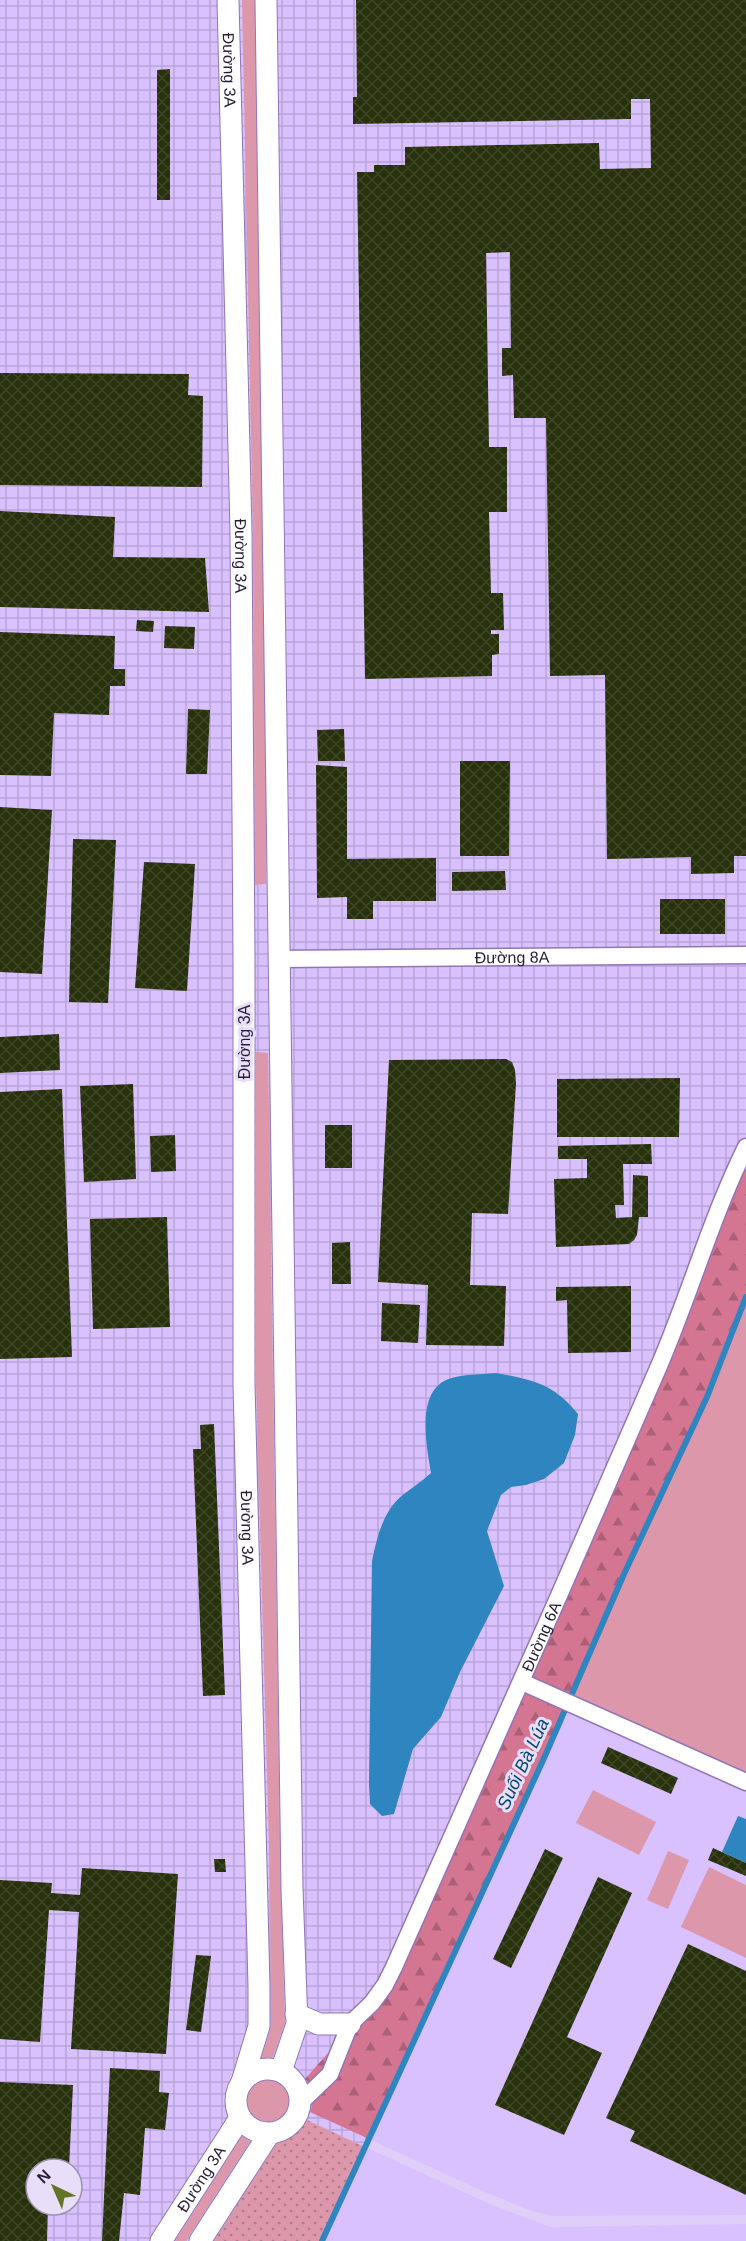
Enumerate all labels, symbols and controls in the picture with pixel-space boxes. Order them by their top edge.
street label: Đường 3A [220,32,239,108]
street label: Đường 3A [232,518,249,594]
street label: Đường 8A [475,949,550,966]
street label: Đường 3A [236,1004,253,1079]
street label: Đường 3A [238,1490,257,1566]
street label: Đường 6A [519,1599,564,1674]
water label: Suối Bà Lúa [493,1715,553,1813]
street label: Đường 3A [174,2143,229,2215]
north arrow [24,2157,84,2217]
text: N [34,2166,54,2187]

